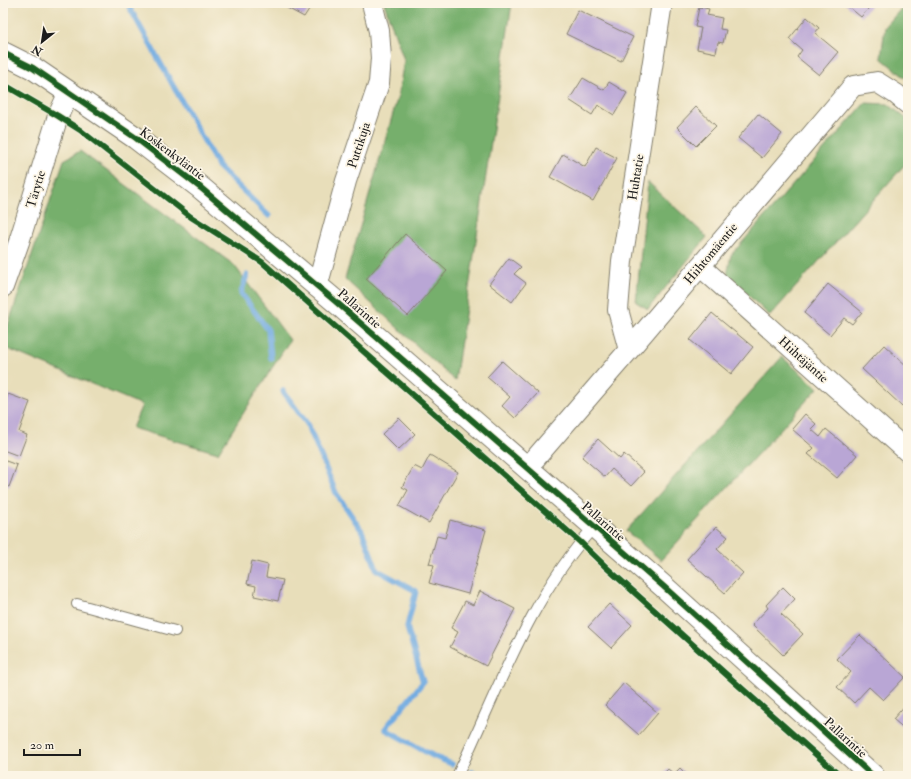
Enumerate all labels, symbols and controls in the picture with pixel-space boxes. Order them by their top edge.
north arrow [22,22,62,62]
text: N [29,42,46,59]
street label: Puttikuja [344,120,374,170]
street label: Koskenkyläntie [136,124,209,185]
street label: Huhtatie [624,152,648,201]
street label: Tärytie [23,168,50,210]
street label: Hiihtomäentie [680,219,741,288]
street label: Pallarintie [334,285,385,332]
street label: Hiihtäjäntie [775,333,832,387]
street label: Pallarintie [578,498,629,545]
street label: Pallarintie [820,714,871,762]
scale bar [24,731,80,757]
text: 20 m [30,738,55,753]

